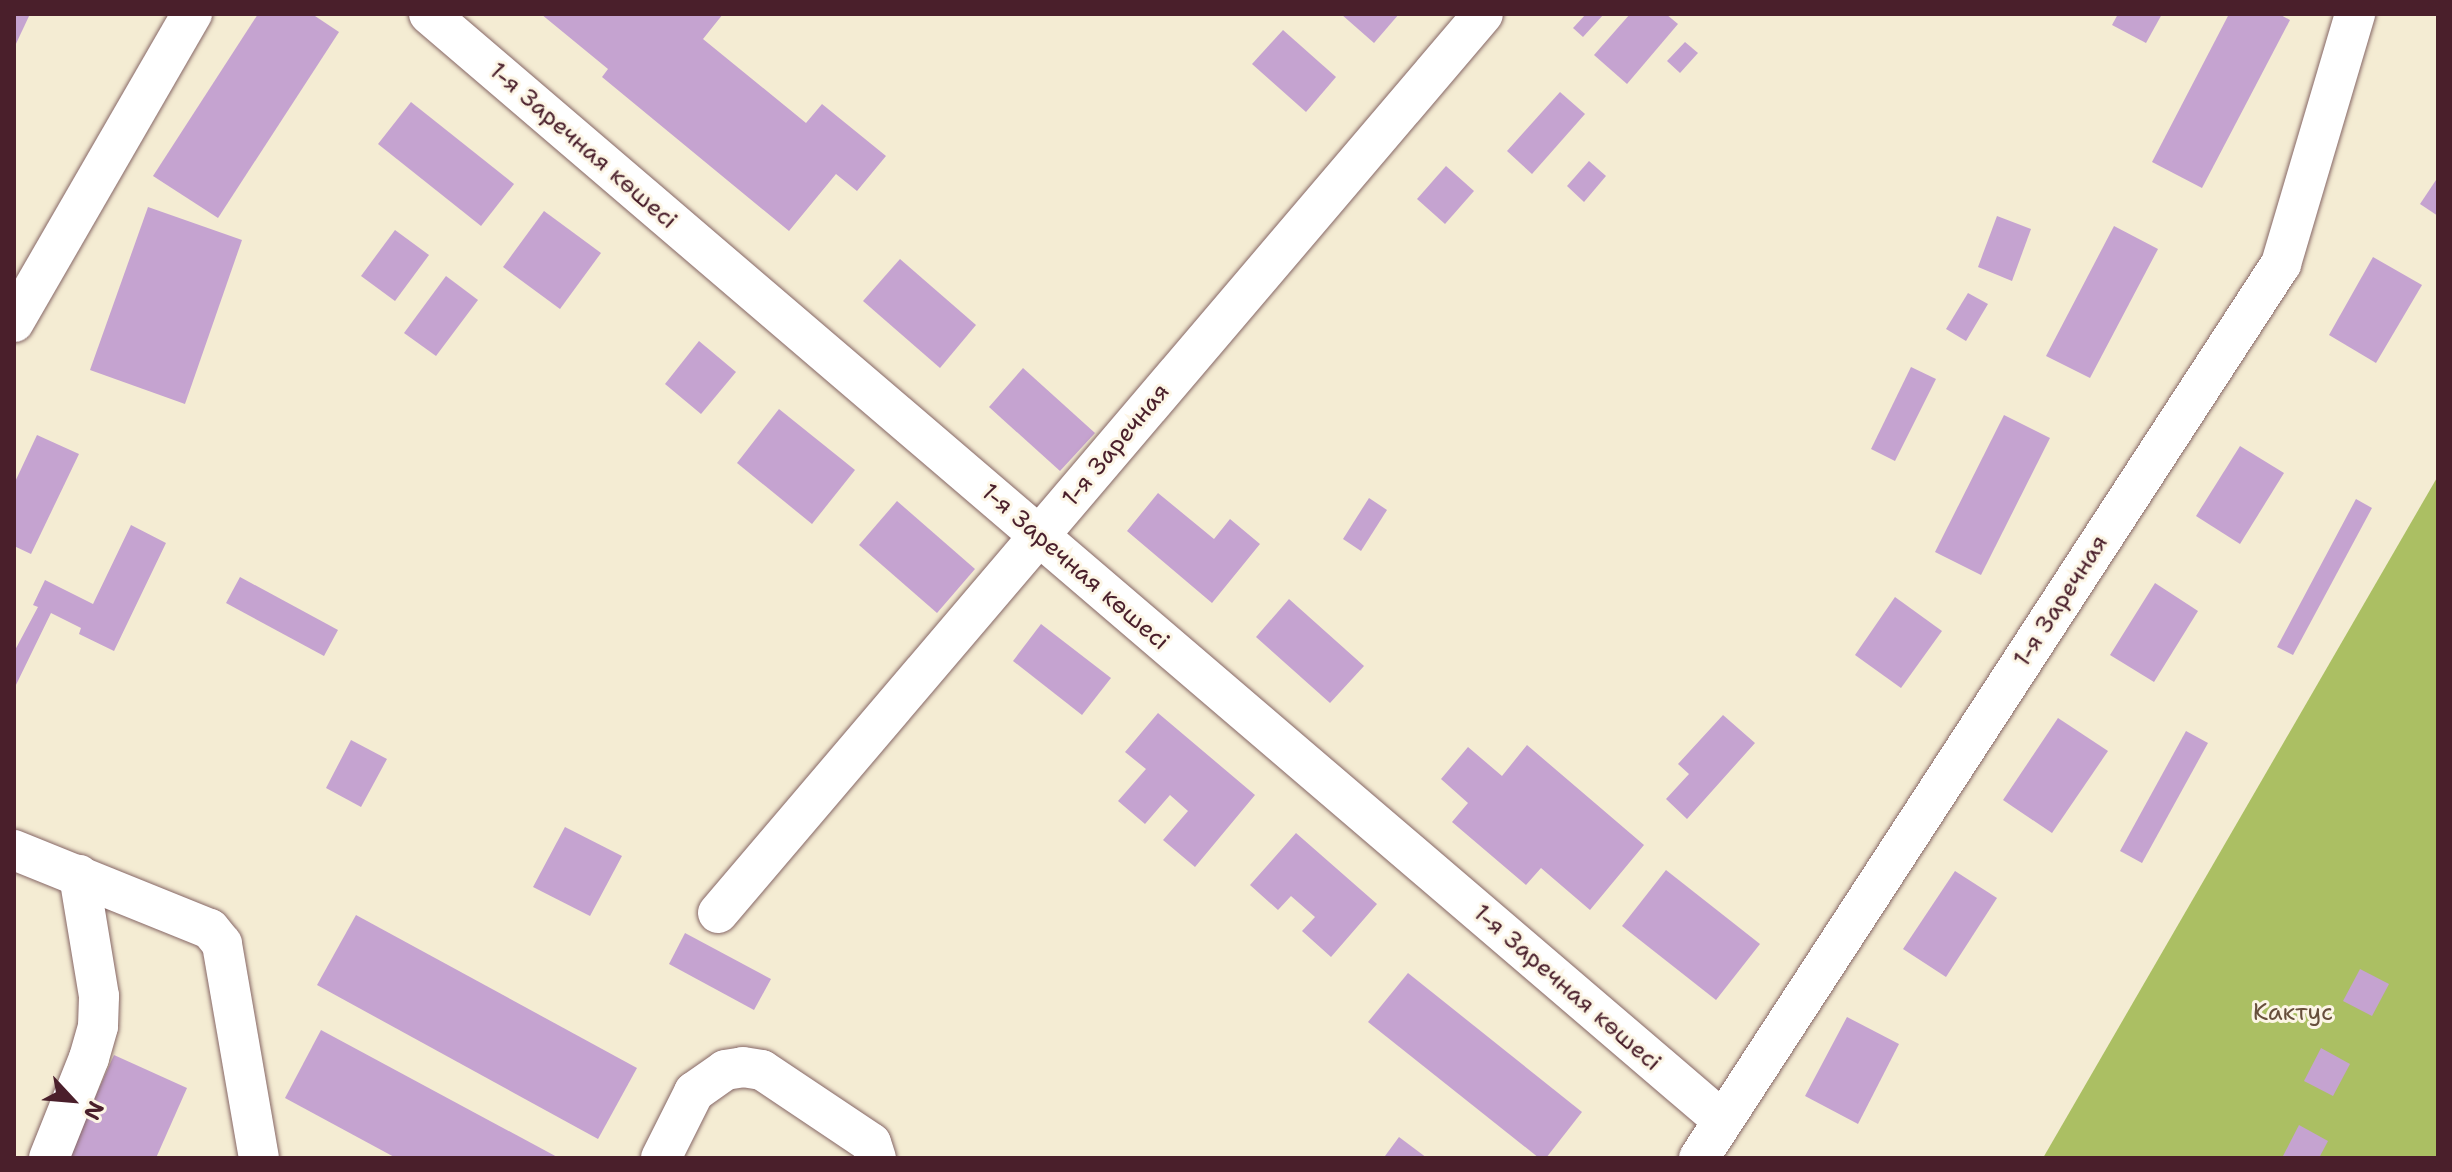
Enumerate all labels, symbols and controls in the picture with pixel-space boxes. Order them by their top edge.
street label: 1-я Заречная көшесі [483,57,683,235]
street label: 1-я Заречная [1056,378,1176,512]
street label: 1-я Заречная көшесі [975,478,1175,656]
street label: 1-я Заречная [2008,530,2114,672]
street label: 1-я Заречная көшесі [1467,899,1667,1077]
park label: Кактус [2253,999,2333,1027]
north arrow [32,1060,112,1140]
text: N [77,1097,111,1125]

